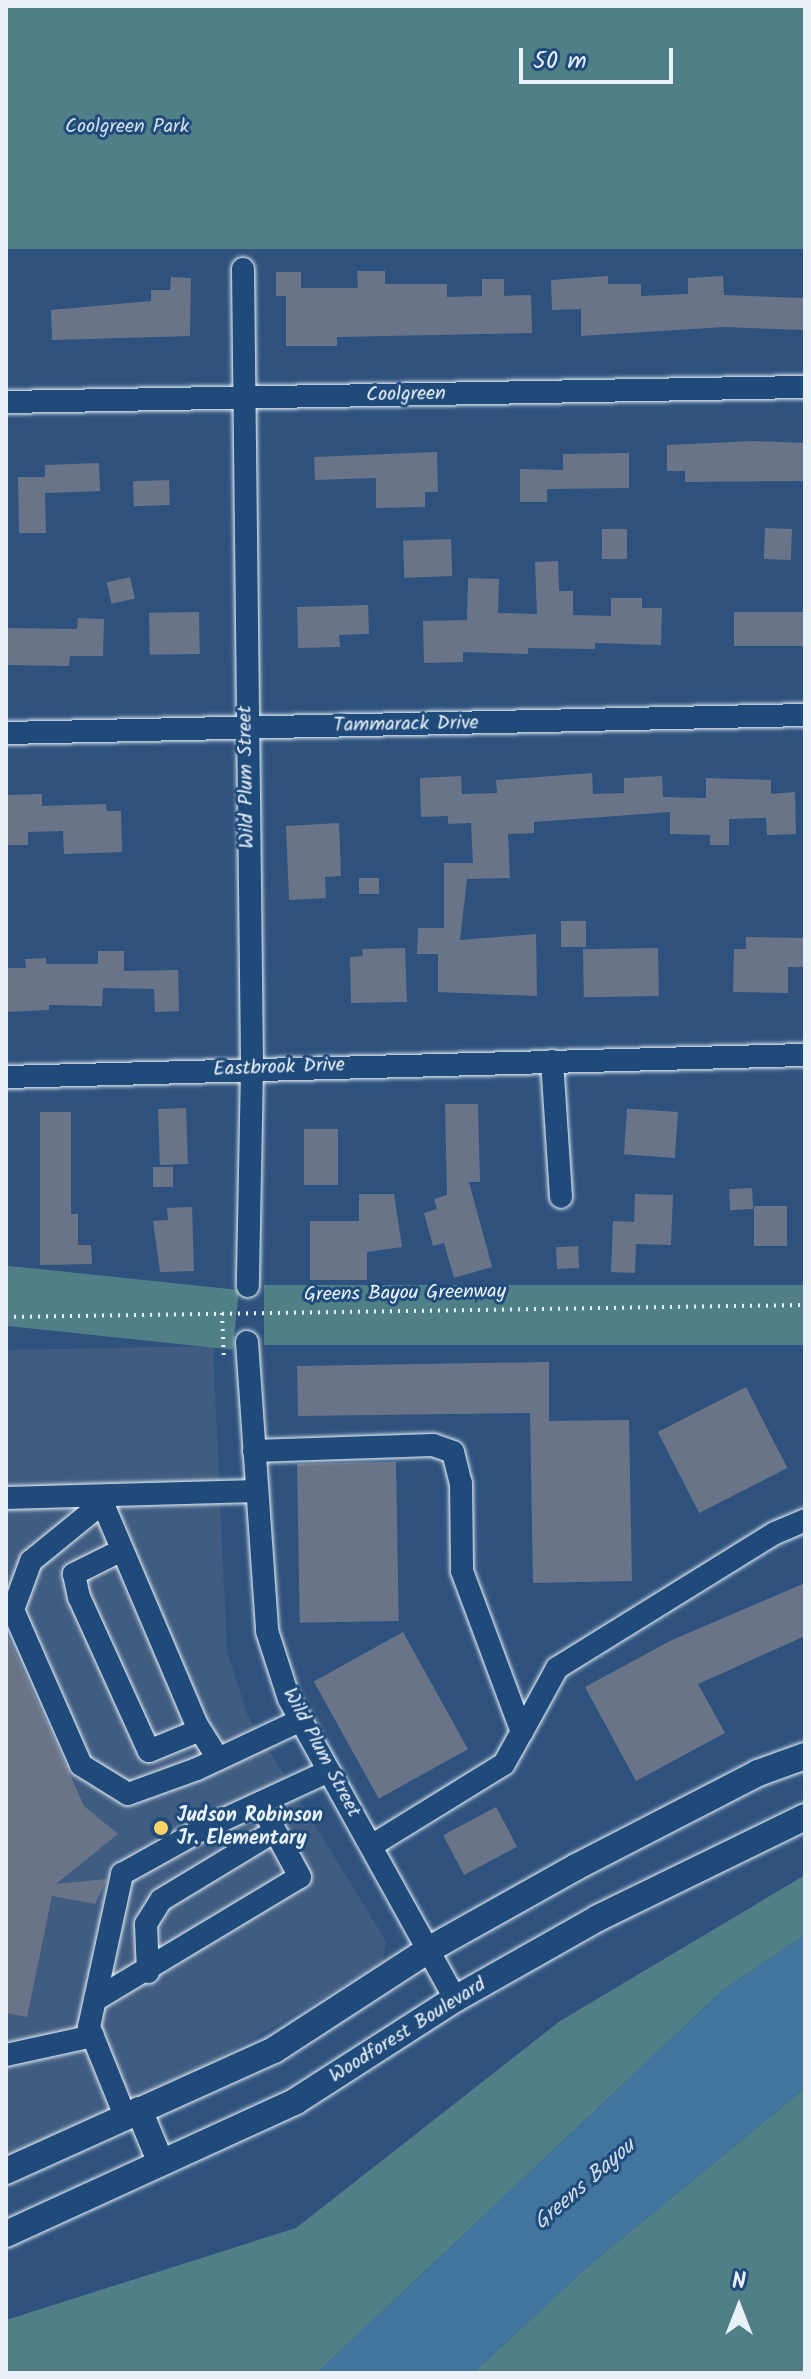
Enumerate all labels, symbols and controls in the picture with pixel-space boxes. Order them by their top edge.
scale bar [523,32,677,82]
text: 50 m [533,42,587,81]
park label: Coolgreen Park [65,115,189,139]
street label: Coolgreen [366,382,446,408]
street label: Wild Plum Street [234,705,260,849]
street label: Tammarack Drive [333,712,479,738]
street label: Eastbrook Drive [213,1054,345,1082]
street label: Greens Bayou Greenway [304,1280,506,1308]
street label: Wild Plum Street [277,1684,365,1822]
place label: Judson Robinson Jr. Elementary [177,1804,323,1851]
marker: Judson Robinson Jr. Elementary [152,1819,170,1837]
street label: Woodforest Boulevard [325,1973,491,2089]
water label: Greens Bayou [529,2134,641,2236]
text: N [732,2265,746,2300]
north arrow [699,2267,779,2347]

